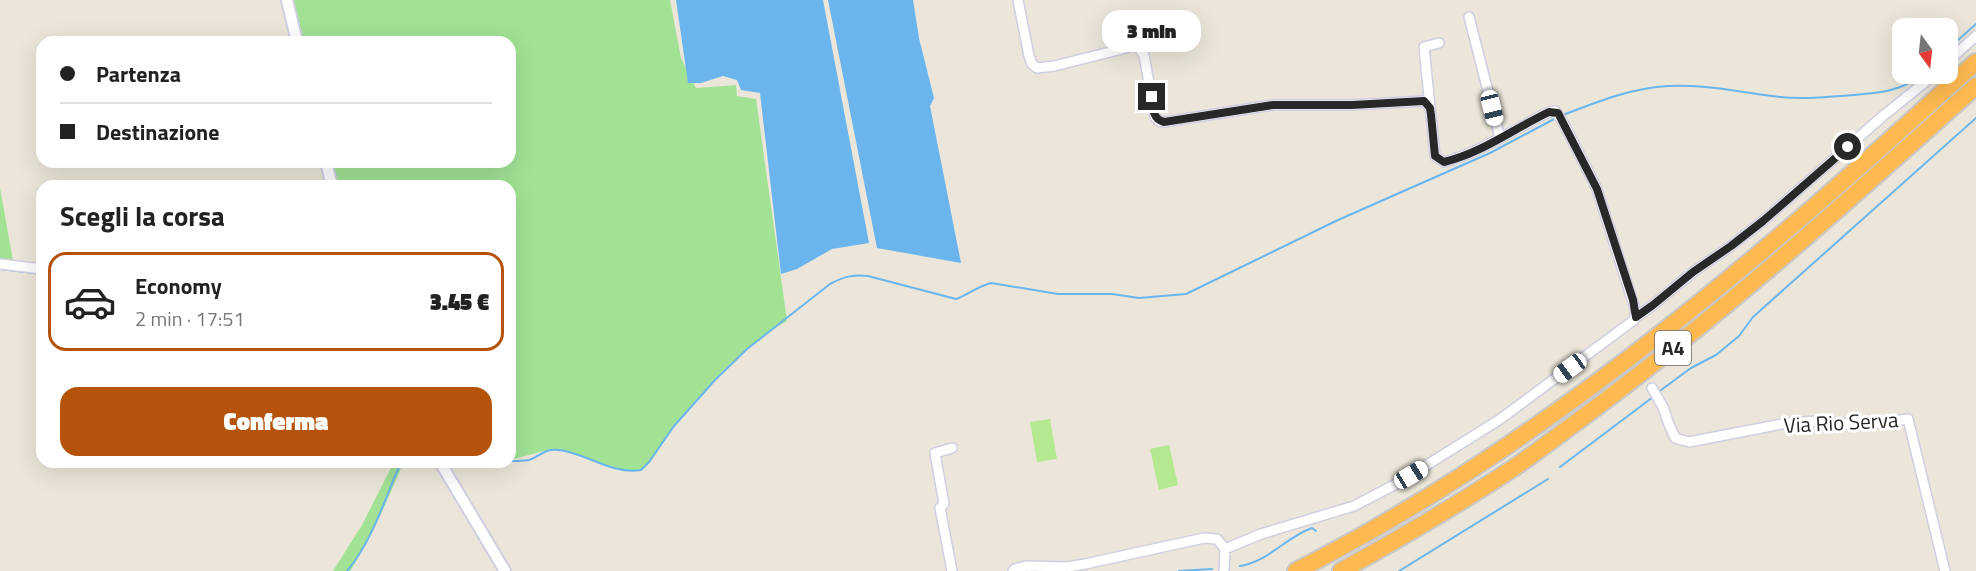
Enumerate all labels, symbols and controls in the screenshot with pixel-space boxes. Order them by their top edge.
callout: 3 min [1102,10,1202,52]
text: 3 min [1127,15,1176,46]
north arrow [1892,18,1958,84]
map controls [1892,18,1958,84]
text: Partenza [96,57,181,91]
route end [1138,83,1165,110]
car [1479,88,1505,128]
text: Destinazione [96,115,220,149]
route start [1834,133,1861,160]
text: Scegli la corsa [60,195,225,236]
text: Economy [135,269,222,303]
icon: car [63,275,117,329]
text: 3.45 € [430,285,489,319]
text: 2 min · 17:51 [135,303,245,334]
road number: A4 [1655,331,1691,365]
car [1550,350,1590,386]
button: Conferma [60,387,492,456]
street label: Via Rio Serva [1783,403,1900,441]
car [1391,458,1431,492]

